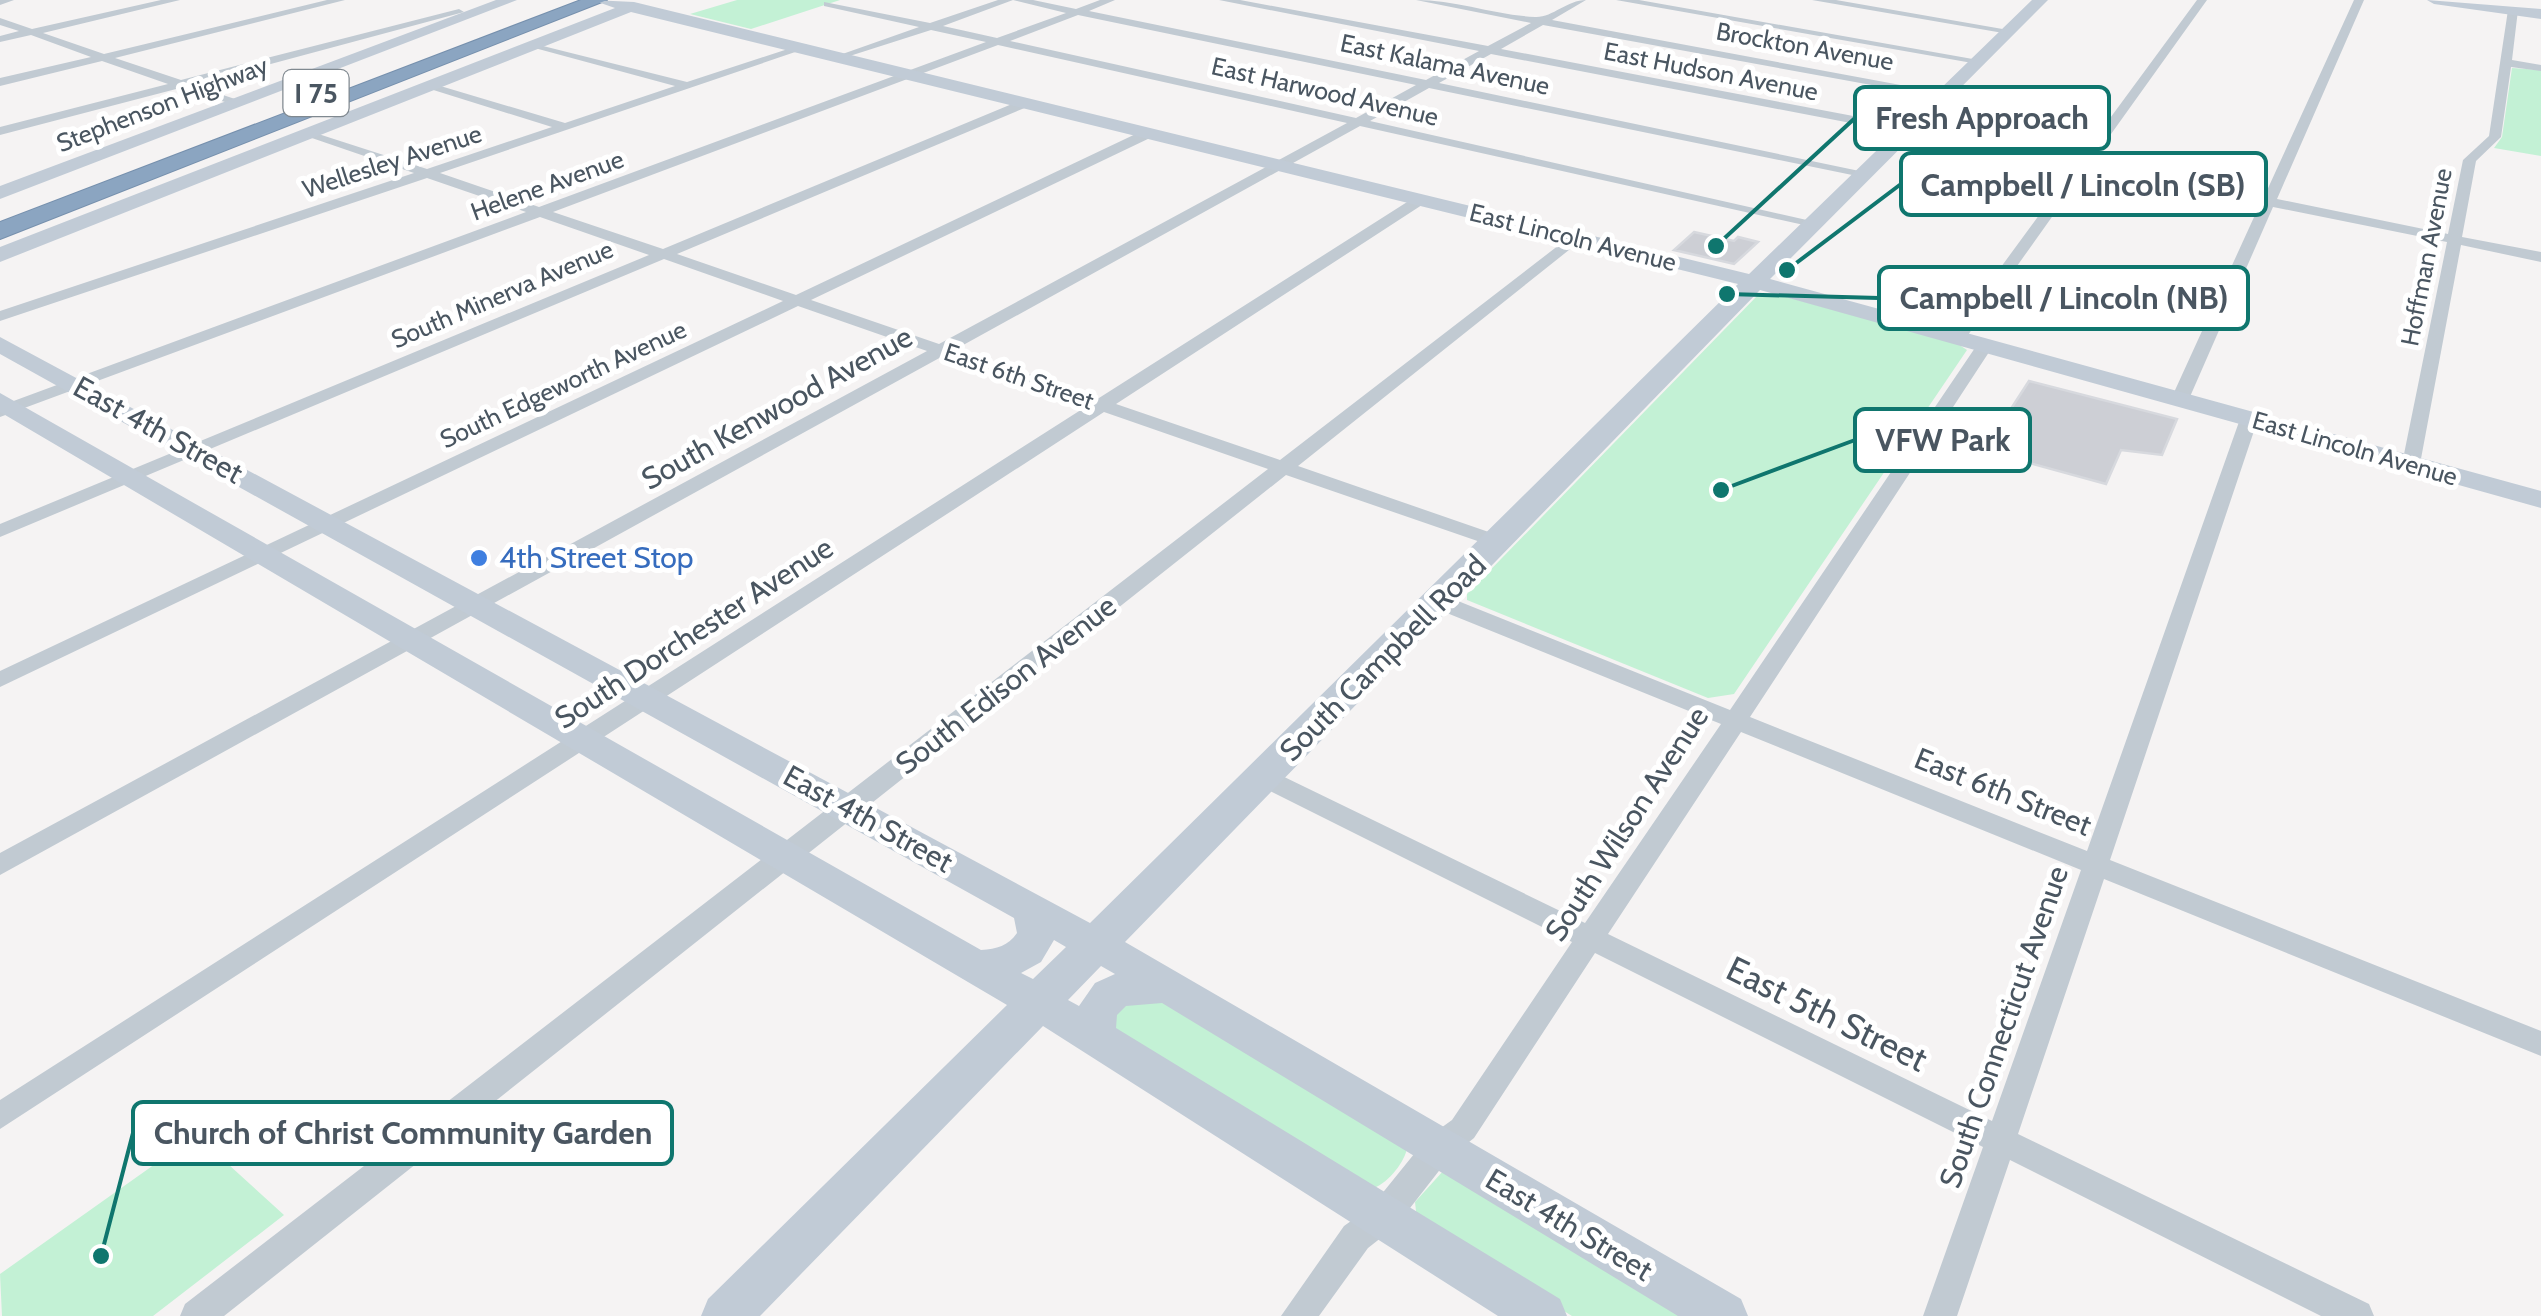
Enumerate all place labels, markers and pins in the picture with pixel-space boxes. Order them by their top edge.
callout: Fresh Approach [1855,87,2109,149]
callout: Campbell / Lincoln (SB) [1901,153,2266,215]
callout: Campbell / Lincoln (NB) [1879,267,2248,329]
callout: VFW Park [1855,409,2030,471]
place label: 4th Street Stop [499,539,694,576]
marker: 4th Street Stop [468,547,490,569]
callout: Church of Christ Community Garden [133,1102,672,1164]

